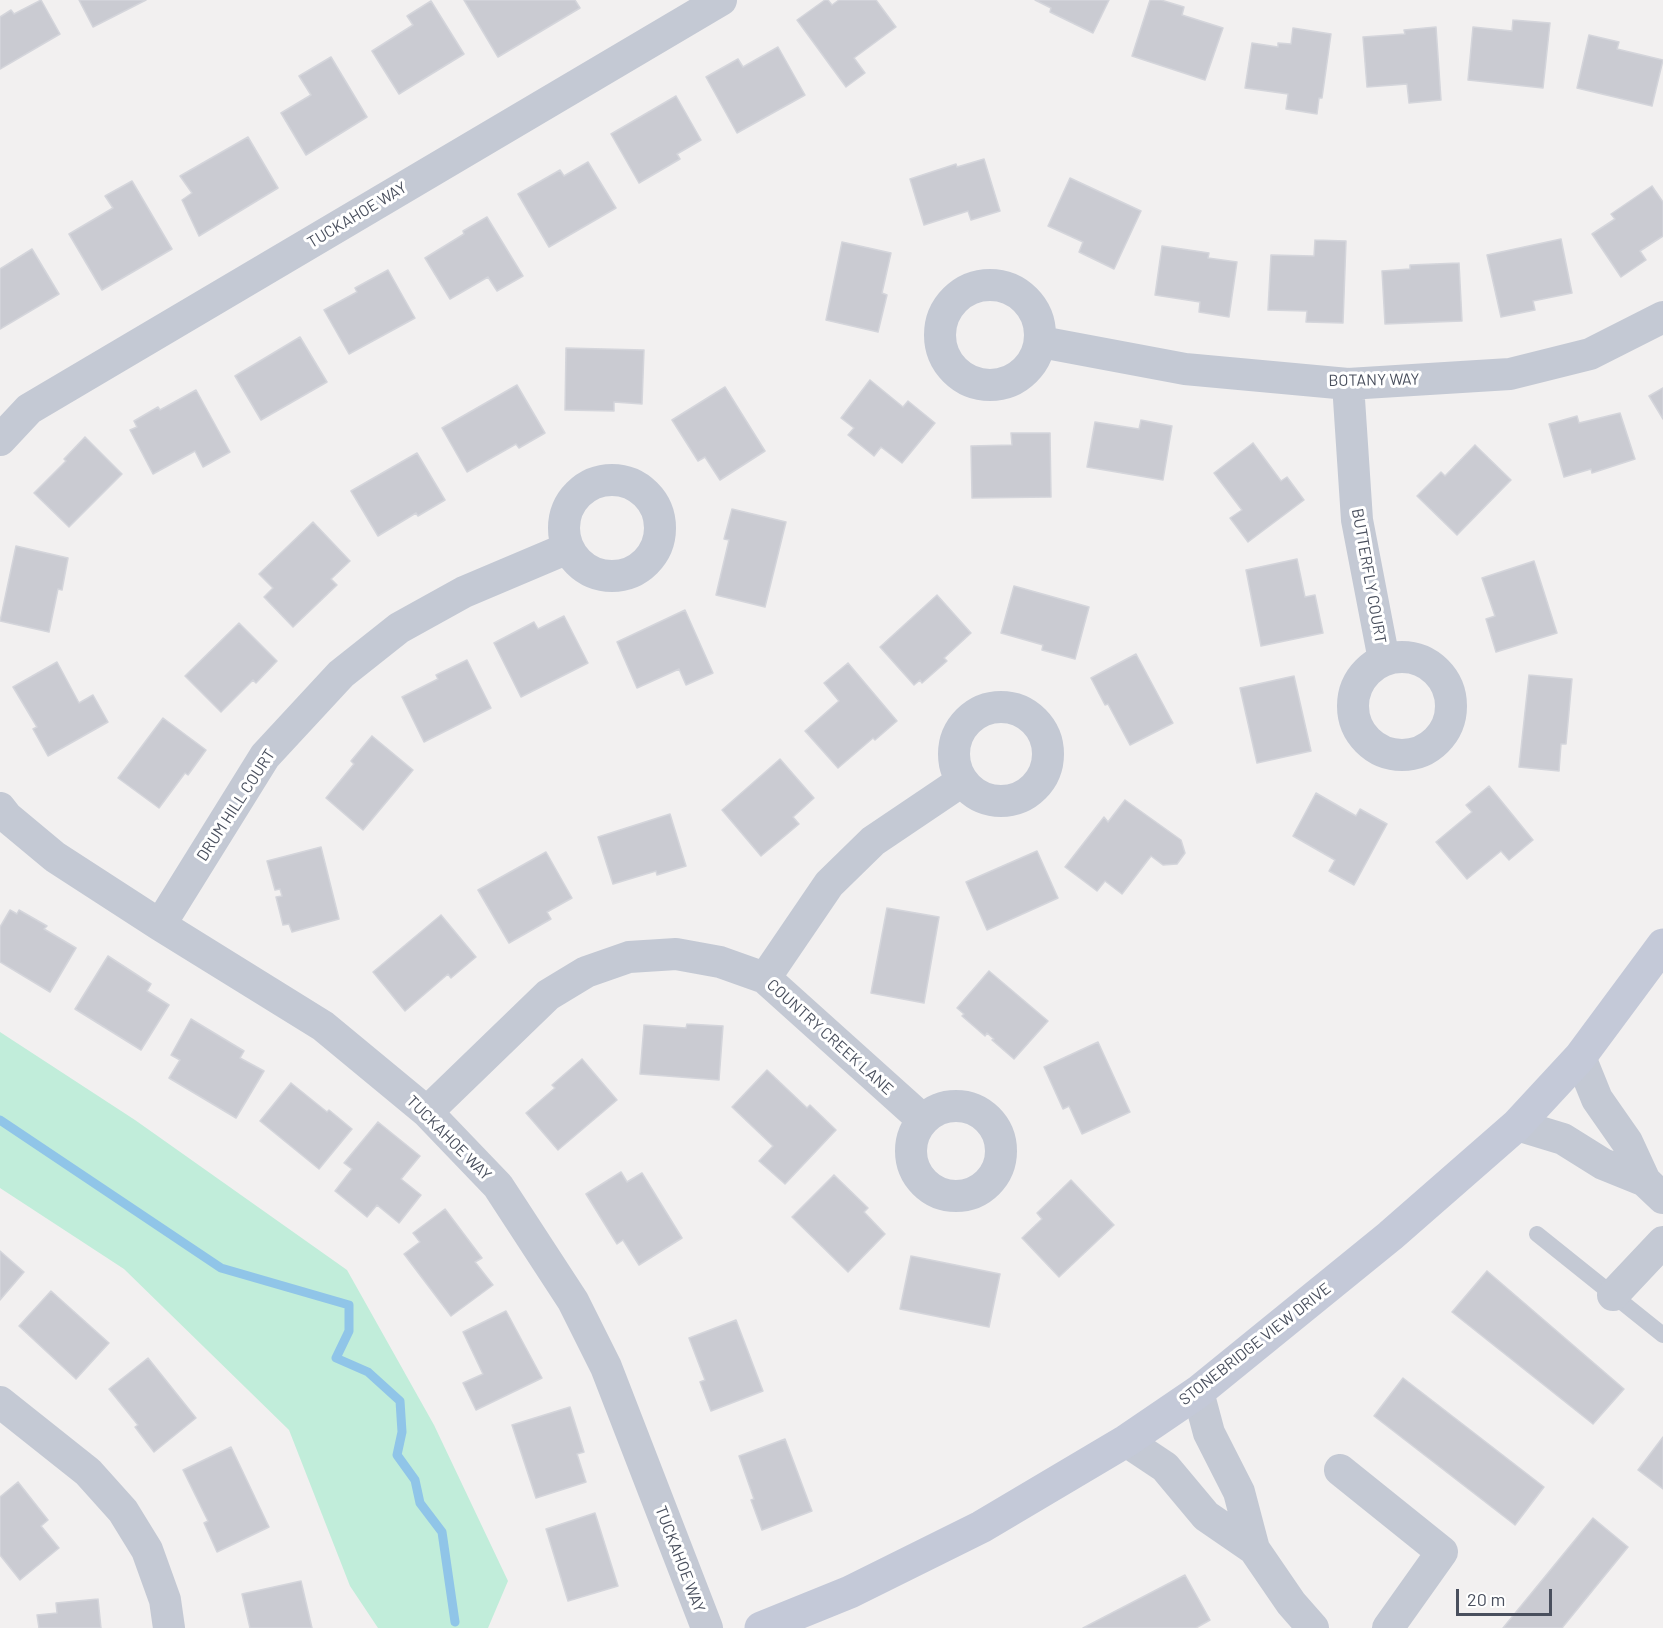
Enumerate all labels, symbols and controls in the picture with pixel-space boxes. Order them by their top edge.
street label: TUCKAHOE WAY [304,178,410,252]
street label: BOTANY WAY [1328,370,1420,390]
street label: BUTTERFLY COURT [1348,507,1390,645]
street label: DRUM HILL COURT [193,745,279,865]
street label: COUNTRY CREEK LANE [763,975,897,1099]
street label: TUCKAHOE WAY [402,1091,496,1185]
street label: STONEBRIDGE VIEW DRIVE [1175,1279,1335,1409]
street label: TUCKAHOE WAY [651,1503,709,1615]
scale bar [1459,1577,1555,1615]
text: 20 m [1467,1588,1505,1610]

